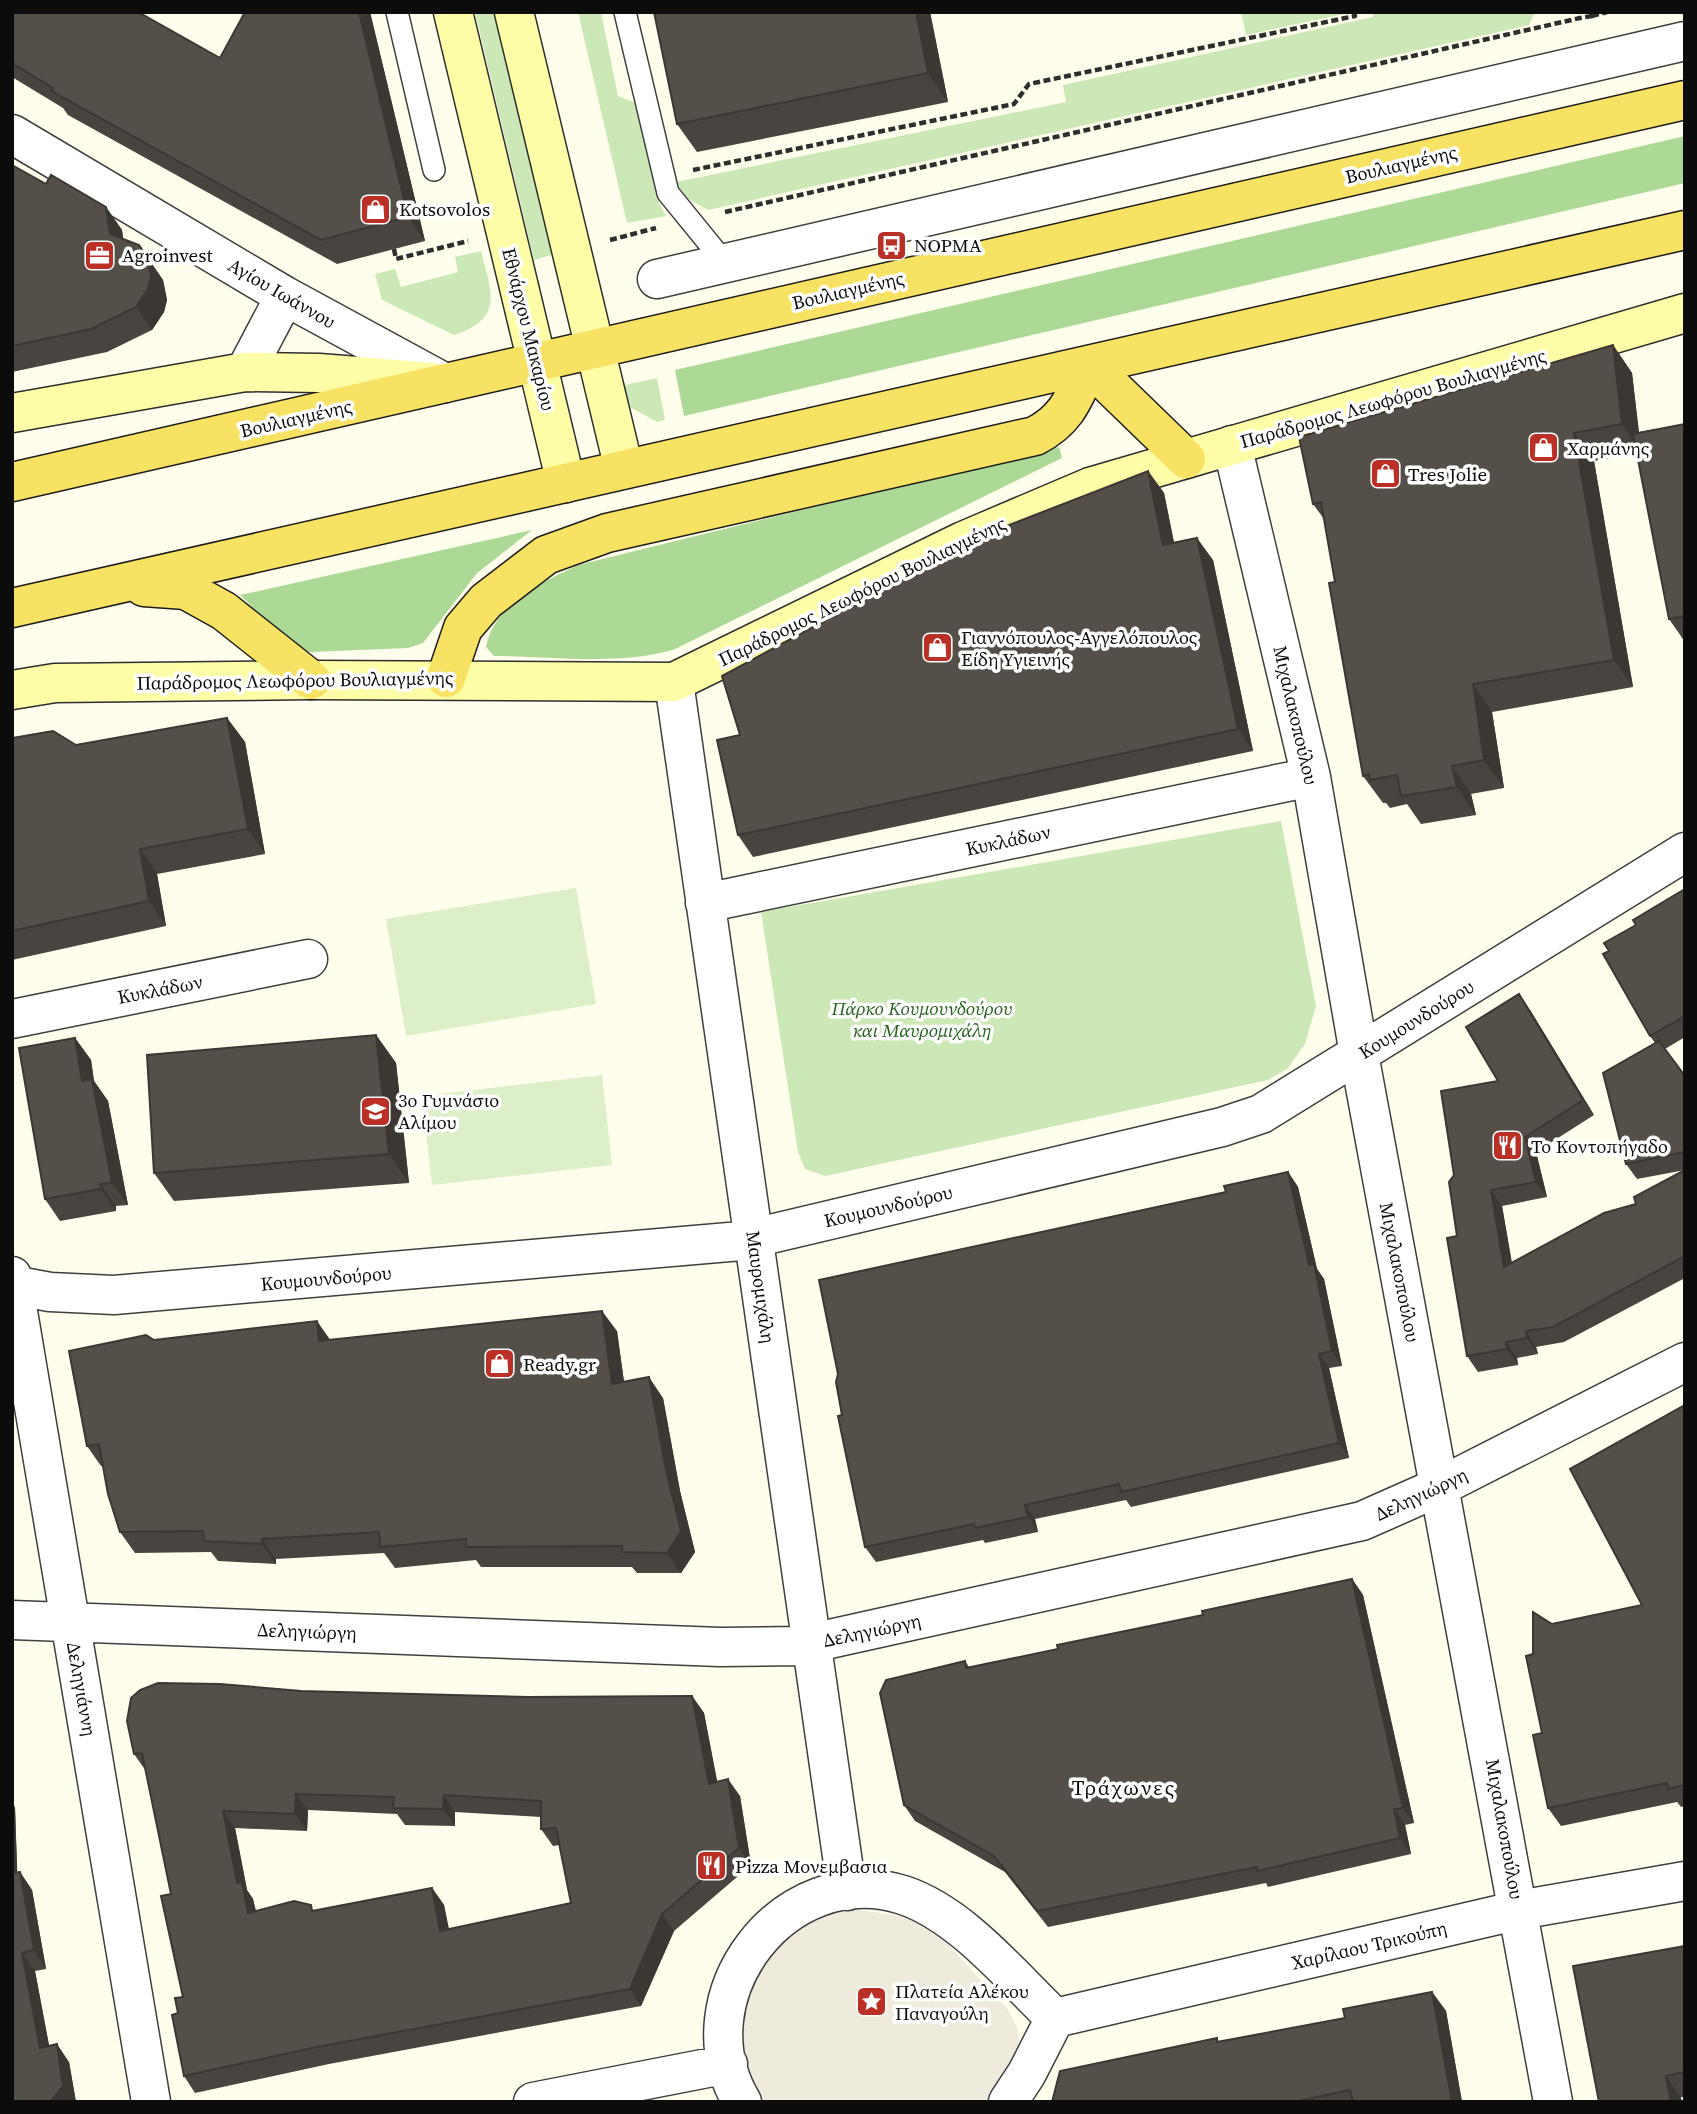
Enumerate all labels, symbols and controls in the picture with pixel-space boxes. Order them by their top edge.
street label: Βουλιαγμένης [1343,139,1459,189]
shop icon: Kotsovolos [359,192,393,226]
place label: Kotsovolos [399,196,490,222]
bus stop icon: ΝΟΡΜΑ [874,228,908,262]
place label: ΝΟΡΜΑ [914,232,982,258]
office icon: Agroinvest [82,238,116,272]
place label: Agroinvest [122,242,213,268]
street label: Εθνάρχου Μακαρίου [496,245,562,413]
street label: Αγίου Ιωάννου [224,252,340,334]
street label: Βουλιαγμένης [790,265,906,315]
street label: Παράδρομος Λεωφόρου Βουλιαγμένης [1237,342,1549,454]
street label: Βουλιαγμένης [238,393,354,443]
shop icon: Χαρμάνης [1527,431,1561,465]
place label: Χαρμάνης [1567,435,1649,461]
shop icon: Tres Jolie [1368,457,1402,491]
place label: Tres Jolie [1408,461,1487,487]
street label: Παράδρομος Λεωφόρου Βουλιαγμένης [714,510,1010,672]
place label: Γιαννόπουλος-Αγγελόπουλος Είδη Υγιεινής [961,624,1197,672]
shop icon: Γιαννόπουλος-Αγγελόπουλος Είδη Υγιεινής [921,631,955,665]
street label: Μιχαλακοπούλου [1267,643,1325,787]
street label: Παράδρομος Λεωφόρου Βουλιαγμένης [136,664,454,696]
street label: Κυκλάδων [963,818,1053,862]
street label: Κυκλάδων [115,968,205,1010]
street label: Κουμουνδούρου [1353,973,1479,1065]
park label: Πάρκο Κουμουνδούρου και Μαυρομιχάλη [831,995,1012,1043]
place label: 3ο Γυμνάσιο Αλίμου [398,1087,499,1135]
school or university icon: 3ο Γυμνάσιο Αλίμου [358,1094,392,1128]
restaurant icon: Το Κοντοπήγαδο [1491,1129,1525,1163]
place label: Το Κοντοπήγαδο [1531,1133,1668,1159]
street label: Κουμουνδούρου [821,1179,955,1233]
street label: Μιχαλακοπούλου [1374,1200,1426,1344]
street label: Μαυρομιχάλη [740,1229,782,1345]
street label: Κουμουνδούρου [260,1259,393,1297]
shop icon: Ready.gr [483,1347,517,1381]
place label: Ready.gr [523,1351,596,1377]
street label: Δεληγιώργη [1370,1461,1472,1527]
street label: Δεληγιώργη [821,1607,923,1653]
street label: Δεληγιώργη [257,1616,357,1646]
street label: Δεληγιάννη [61,1640,103,1738]
street label: Μιχαλακοπούλου [1480,1757,1530,1901]
district label: Τράχωνες [1072,1773,1176,1802]
restaurant icon: Pizza Μονεμβασια [695,1849,729,1883]
place label: Pizza Μονεμβασια [735,1853,888,1879]
street label: Χαρίλαου Τρικούπη [1289,1914,1449,1976]
place label: Πλατεία Αλέκου Παναγούλη [895,1978,1029,2026]
place icon: Πλατεία Αλέκου Παναγούλη [855,1985,889,2019]

